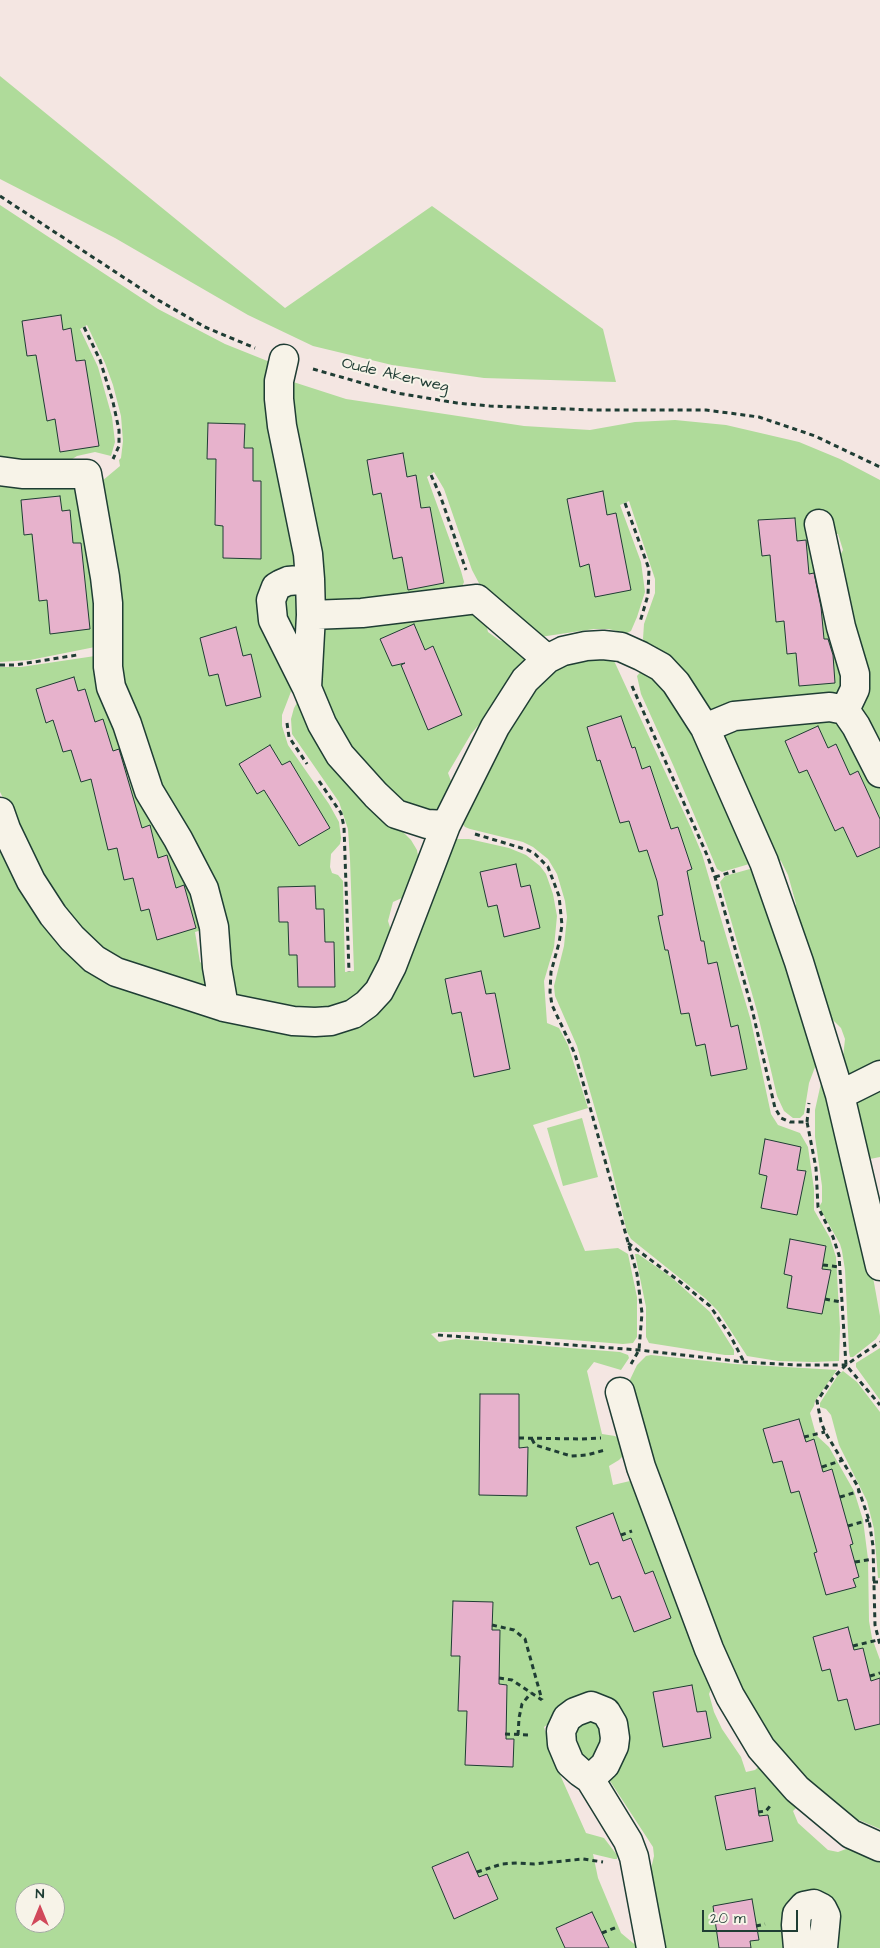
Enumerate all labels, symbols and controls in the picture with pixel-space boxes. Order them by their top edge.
street label: Oude Akerweg [339,354,451,398]
north arrow [15,1883,65,1933]
text: N [36,1884,44,1904]
scale bar [705,1900,801,1932]
text: 20 m [710,1908,746,1929]

